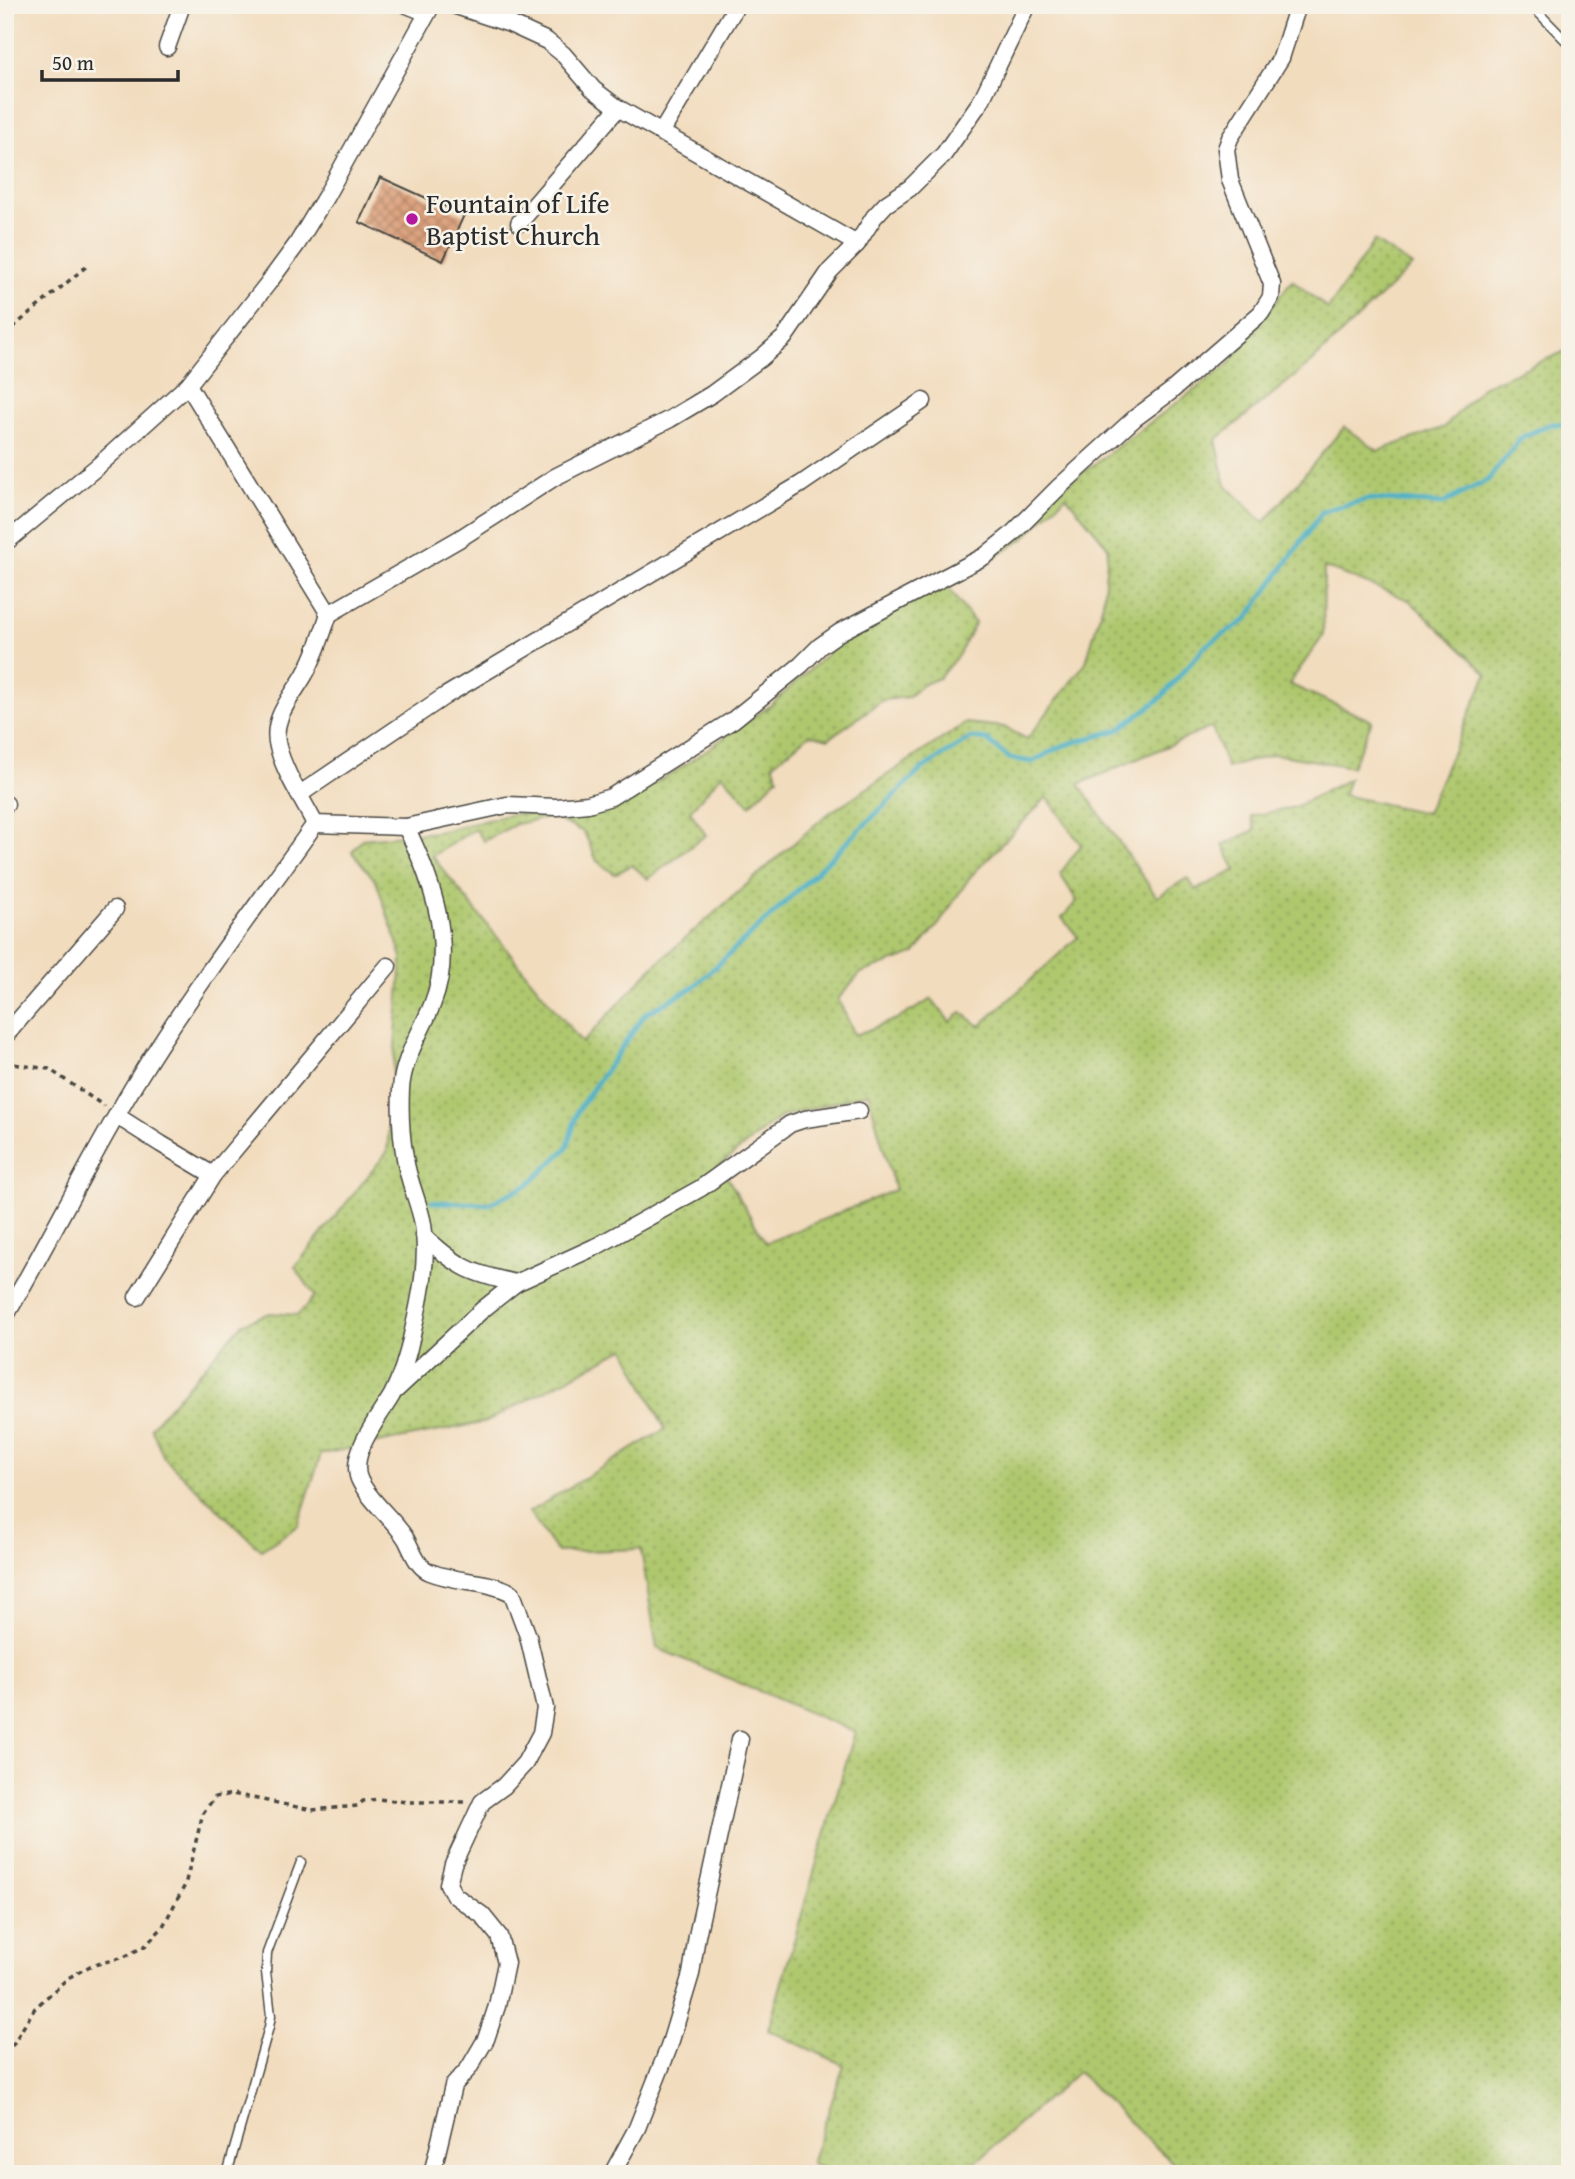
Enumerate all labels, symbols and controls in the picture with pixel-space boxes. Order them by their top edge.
scale bar [42,38,178,82]
text: 50 m [52,47,94,78]
place label: Fountain of Life Baptist Church [426,182,610,255]
marker: Fountain of Life Baptist Church [404,211,420,227]

